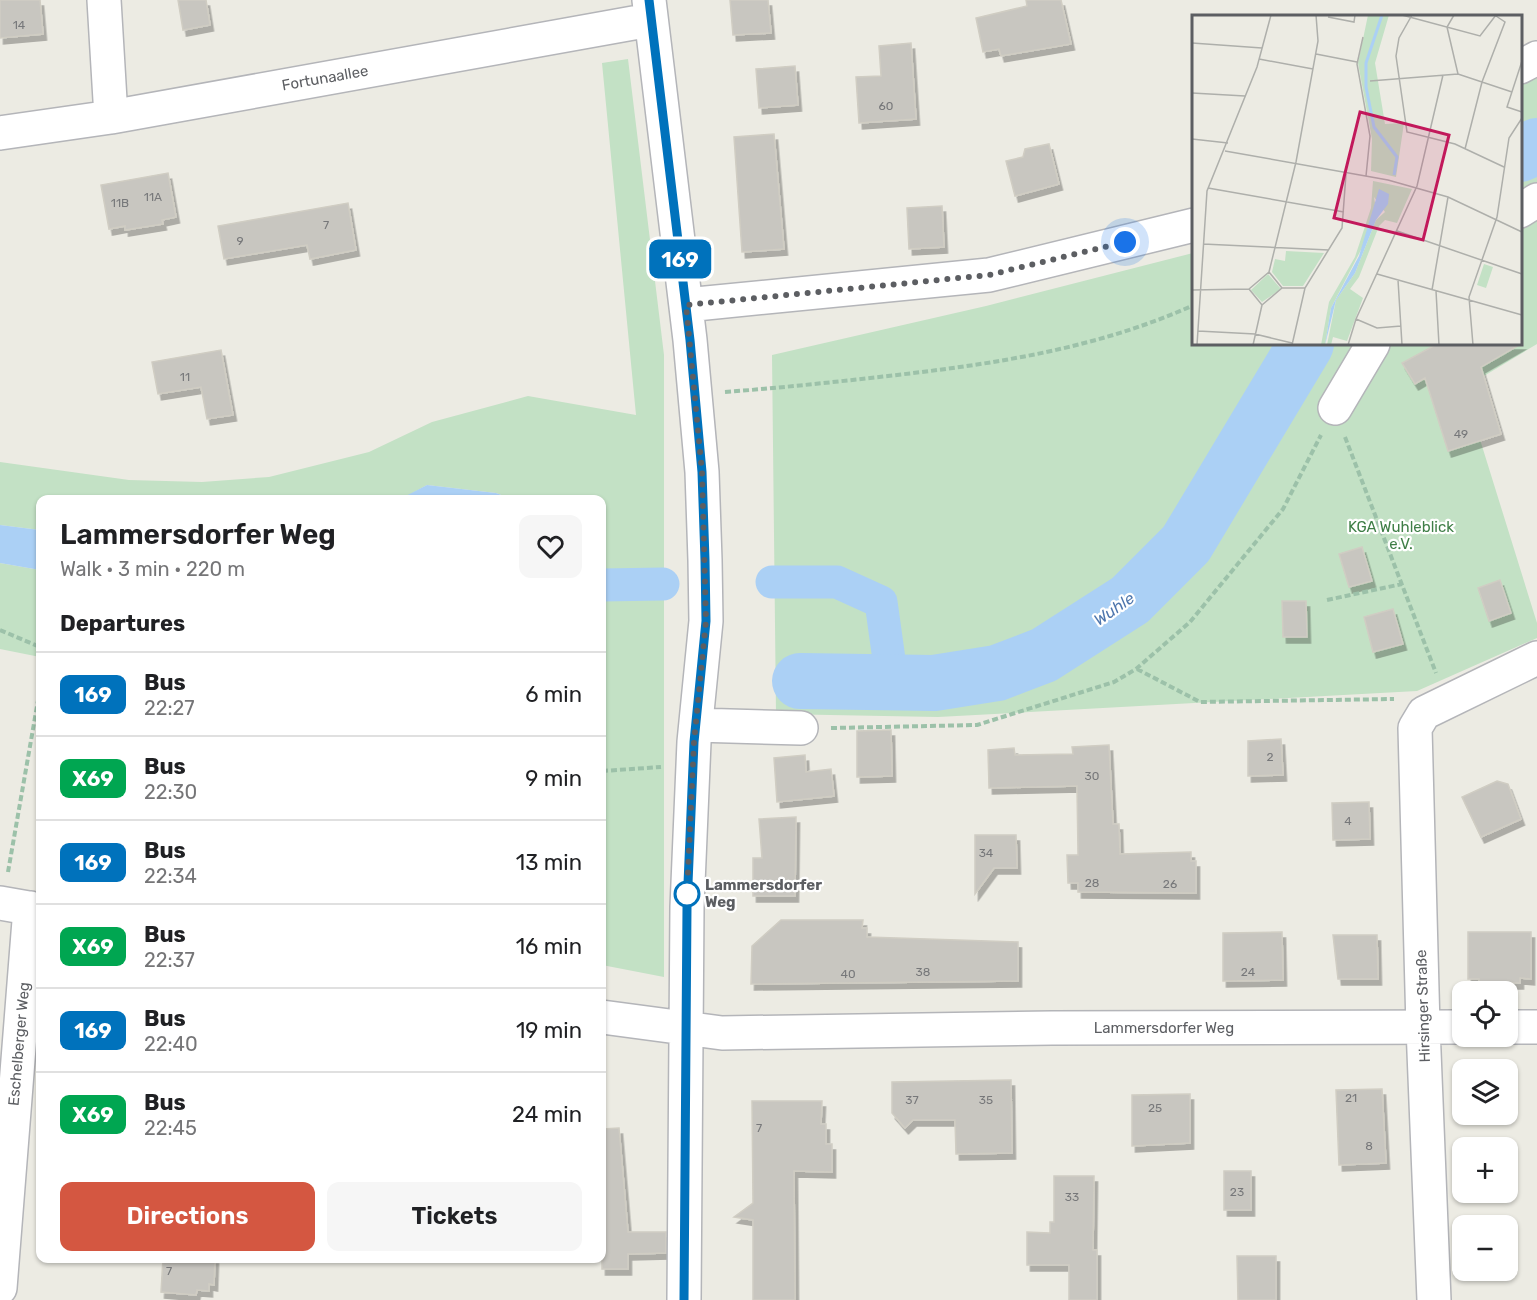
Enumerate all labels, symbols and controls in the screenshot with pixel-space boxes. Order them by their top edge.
inset map [1192,15,1522,345]
house number: 14 [13,18,26,32]
street label: Fortunaallee [280,62,370,94]
house number: 60 [879,99,893,113]
house number: 11A [144,190,162,204]
house number: 11B [111,196,129,210]
house number: 7 [323,218,329,232]
your location [1110,227,1140,257]
house number: 9 [236,234,244,248]
line badge: 169 [646,240,714,278]
text: 169 [661,247,699,272]
house number: 11 [180,370,190,384]
house number: 49 [1454,427,1468,441]
button: heart [519,515,582,578]
text: Lammersdorfer Weg [60,518,336,551]
park label: KGA Wuhleblick e.V. [1348,518,1454,553]
text: Walk · 3 min · 220 m [60,557,245,581]
water label: Wuhle [1090,588,1138,630]
text: Departures [60,610,185,637]
text: Bus [144,669,186,696]
text: 6 min [525,681,582,708]
text: 169 [74,682,112,707]
text: 22:27 [144,696,195,720]
house number: 2 [1266,750,1274,764]
text: Bus [144,753,186,780]
text: 9 min [525,765,582,792]
text: X69 [72,766,114,791]
house number: 30 [1085,769,1099,783]
text: 22:30 [144,780,197,804]
house number: 4 [1344,814,1352,828]
text: Bus [144,837,186,864]
house number: 34 [979,846,994,860]
text: 13 min [516,849,582,876]
text: 169 [74,850,112,875]
text: 22:34 [144,864,197,888]
place label: Lammersdorfer Weg [705,876,822,911]
house number: 28 [1085,876,1099,890]
house number: 26 [1163,877,1177,891]
marker: Lammersdorfer Weg [674,881,700,907]
text: Bus [144,921,186,948]
text: 16 min [516,933,582,960]
text: X69 [72,934,114,959]
text: 22:37 [144,948,195,972]
street label: Hirsinger Straße [1412,949,1434,1063]
house number: 38 [916,965,930,979]
house number: 24 [1241,965,1256,979]
house number: 40 [840,967,856,981]
street label: Eschelberger Weg [5,981,33,1107]
map controls [1452,981,1518,1281]
button: locate [1452,981,1518,1047]
text: Bus [144,1005,186,1032]
text: 19 min [516,1017,582,1044]
text: 169 [74,1018,112,1043]
street label: Lammersdorfer Weg [1094,1019,1234,1037]
text: 22:40 [144,1032,198,1056]
button: layers [1452,1059,1518,1125]
text: Bus [144,1089,186,1116]
house number: 21 [1345,1091,1357,1105]
house number: 37 [905,1093,919,1107]
house number: 35 [979,1093,993,1107]
text: 24 min [512,1101,582,1128]
house number: 25 [1148,1101,1162,1115]
text: X69 [72,1102,114,1127]
text: 22:45 [144,1116,197,1140]
house number: 7 [756,1121,762,1135]
button: + [1452,1137,1518,1203]
house number: 8 [1365,1139,1373,1153]
button: Directions [60,1182,315,1251]
button: Tickets [327,1182,582,1251]
house number: 23 [1230,1185,1244,1199]
house number: 33 [1065,1190,1079,1204]
button: − [1452,1215,1518,1281]
house number: 7 [166,1264,172,1278]

